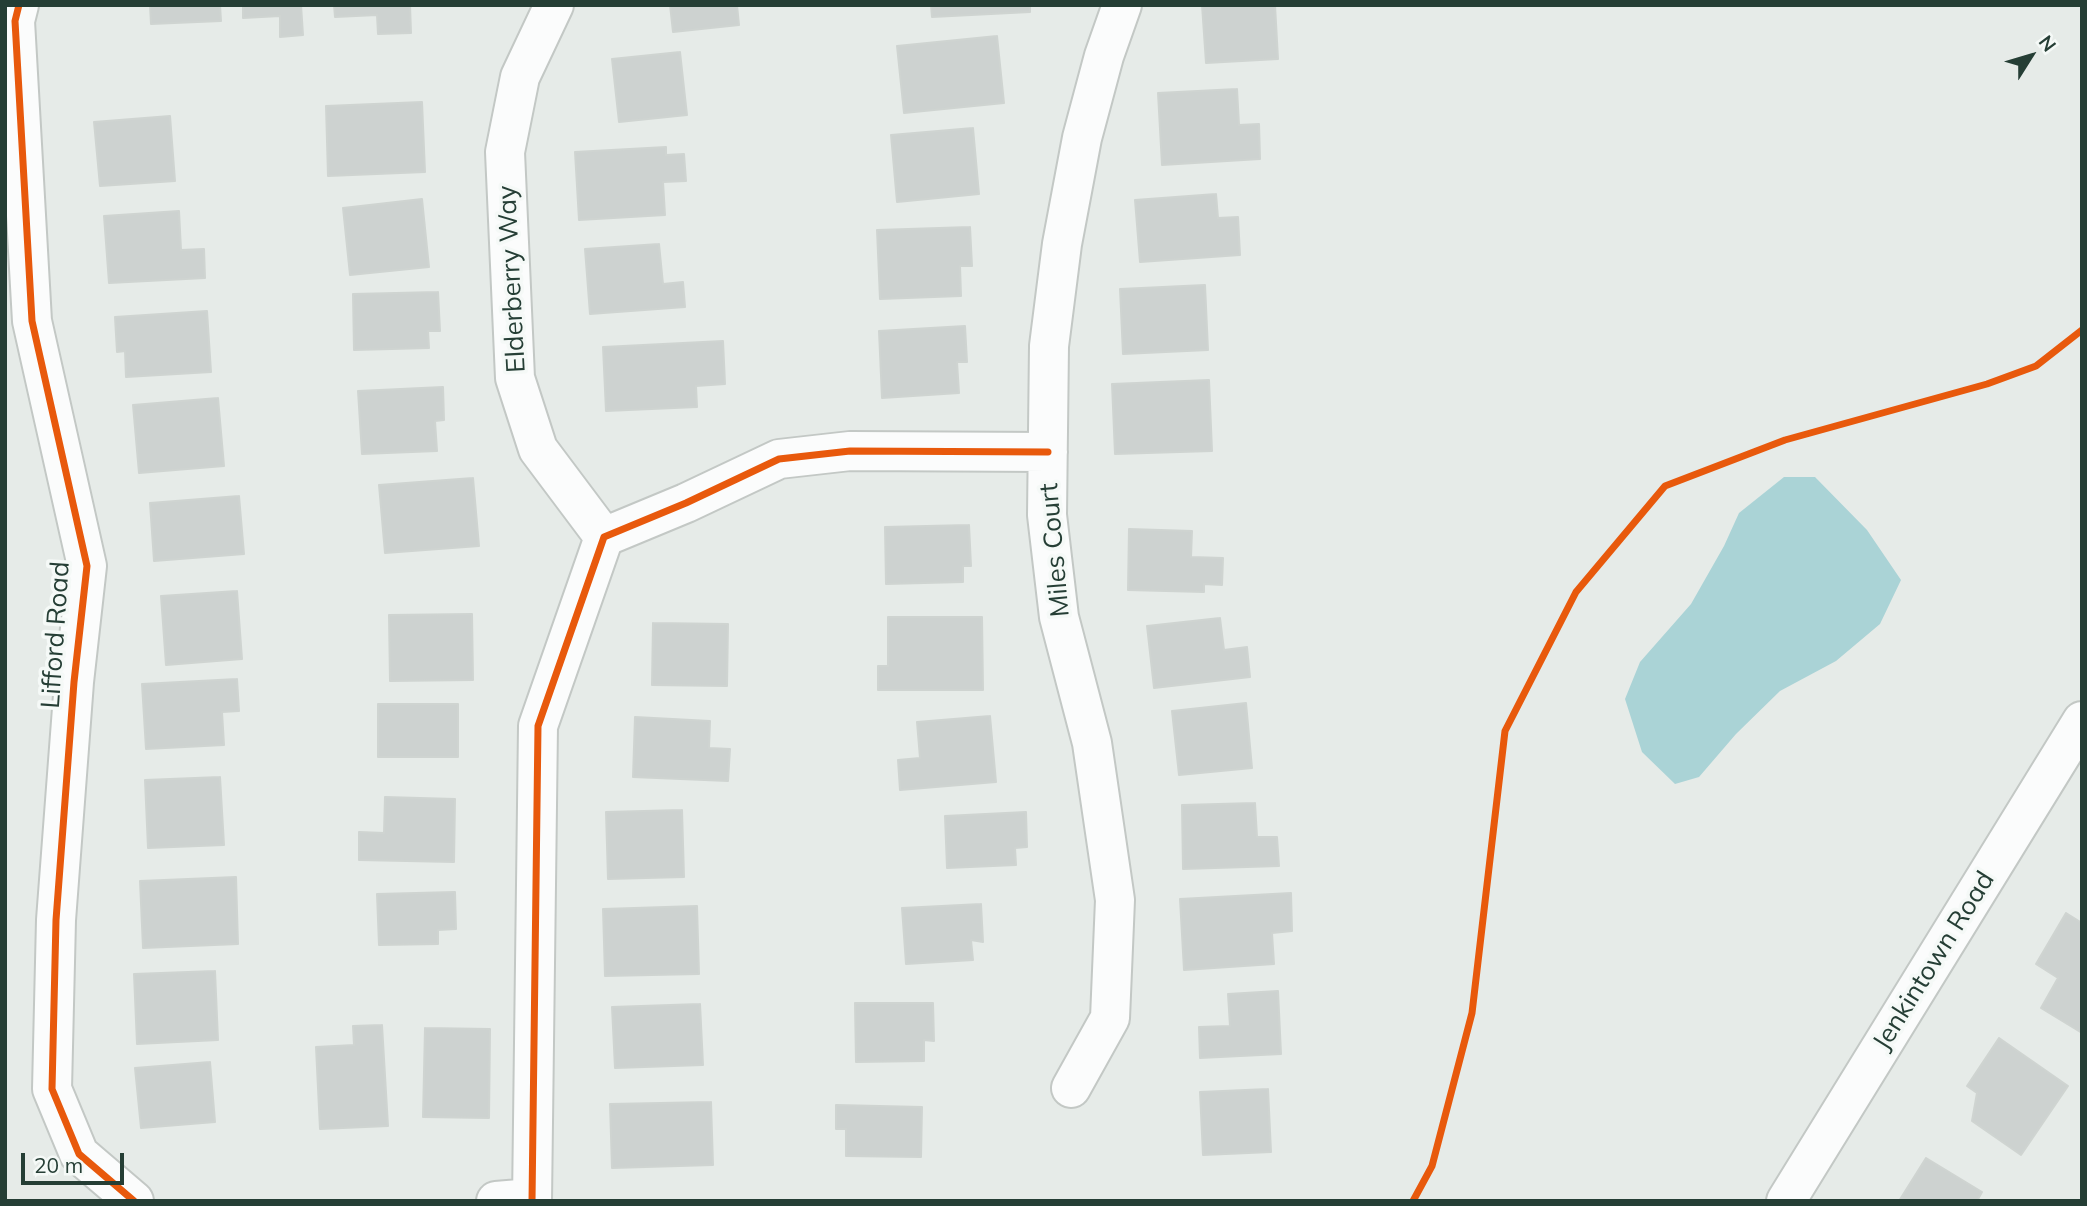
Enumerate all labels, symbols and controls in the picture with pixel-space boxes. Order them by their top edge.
north arrow [1996,21,2066,91]
text: N [2034,30,2062,56]
street label: Elderberry Way [492,185,532,373]
street label: Miles Court [1034,482,1076,618]
street label: Lifford Road [35,560,77,710]
street label: Jenkintown Road [1867,866,2001,1056]
scale bar [24,1140,128,1184]
text: 20 m [34,1152,83,1178]

